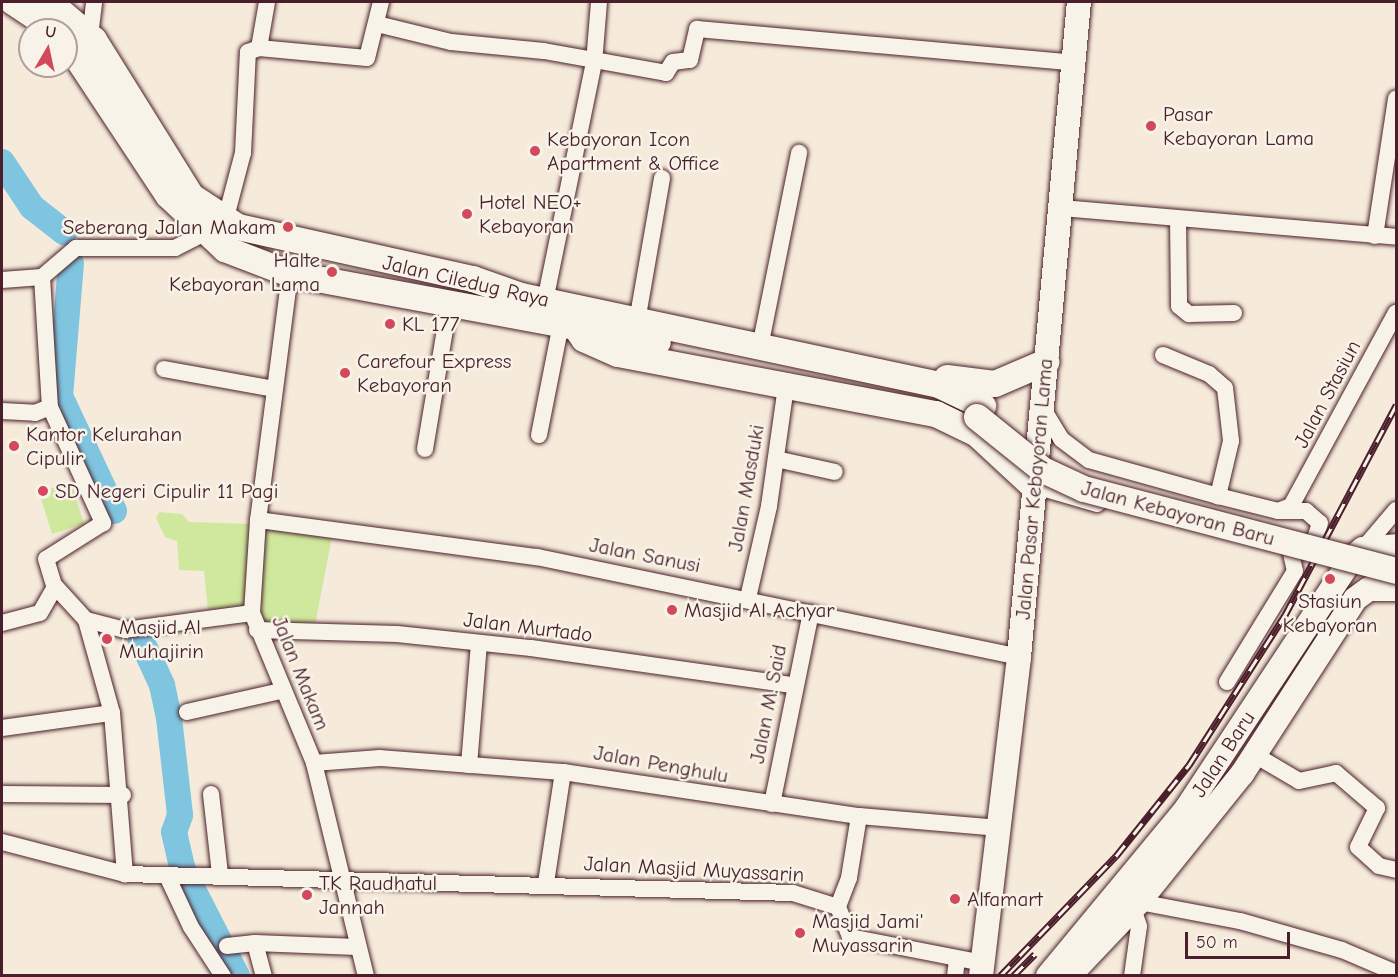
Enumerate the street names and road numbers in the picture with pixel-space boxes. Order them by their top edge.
street label: Jalan Ciledug Raya [380,250,552,312]
street label: Jalan Stasiun [1288,336,1366,452]
street label: Jalan Pasar Kebayoran Lama [1010,357,1058,621]
street label: Jalan Masduki [722,423,770,553]
street label: Jalan Kebayoran Baru [1078,475,1278,551]
street label: Jalan Sanusi [587,532,703,578]
street label: Jalan Murtado [462,607,594,647]
street label: Jalan Makam [267,612,335,734]
street label: Jalan M. Said [744,642,792,766]
street label: Jalan Baru [1186,706,1260,802]
street label: Jalan Penghulu [592,740,730,788]
street label: Jalan Masjid Muyassarin [583,851,805,887]

